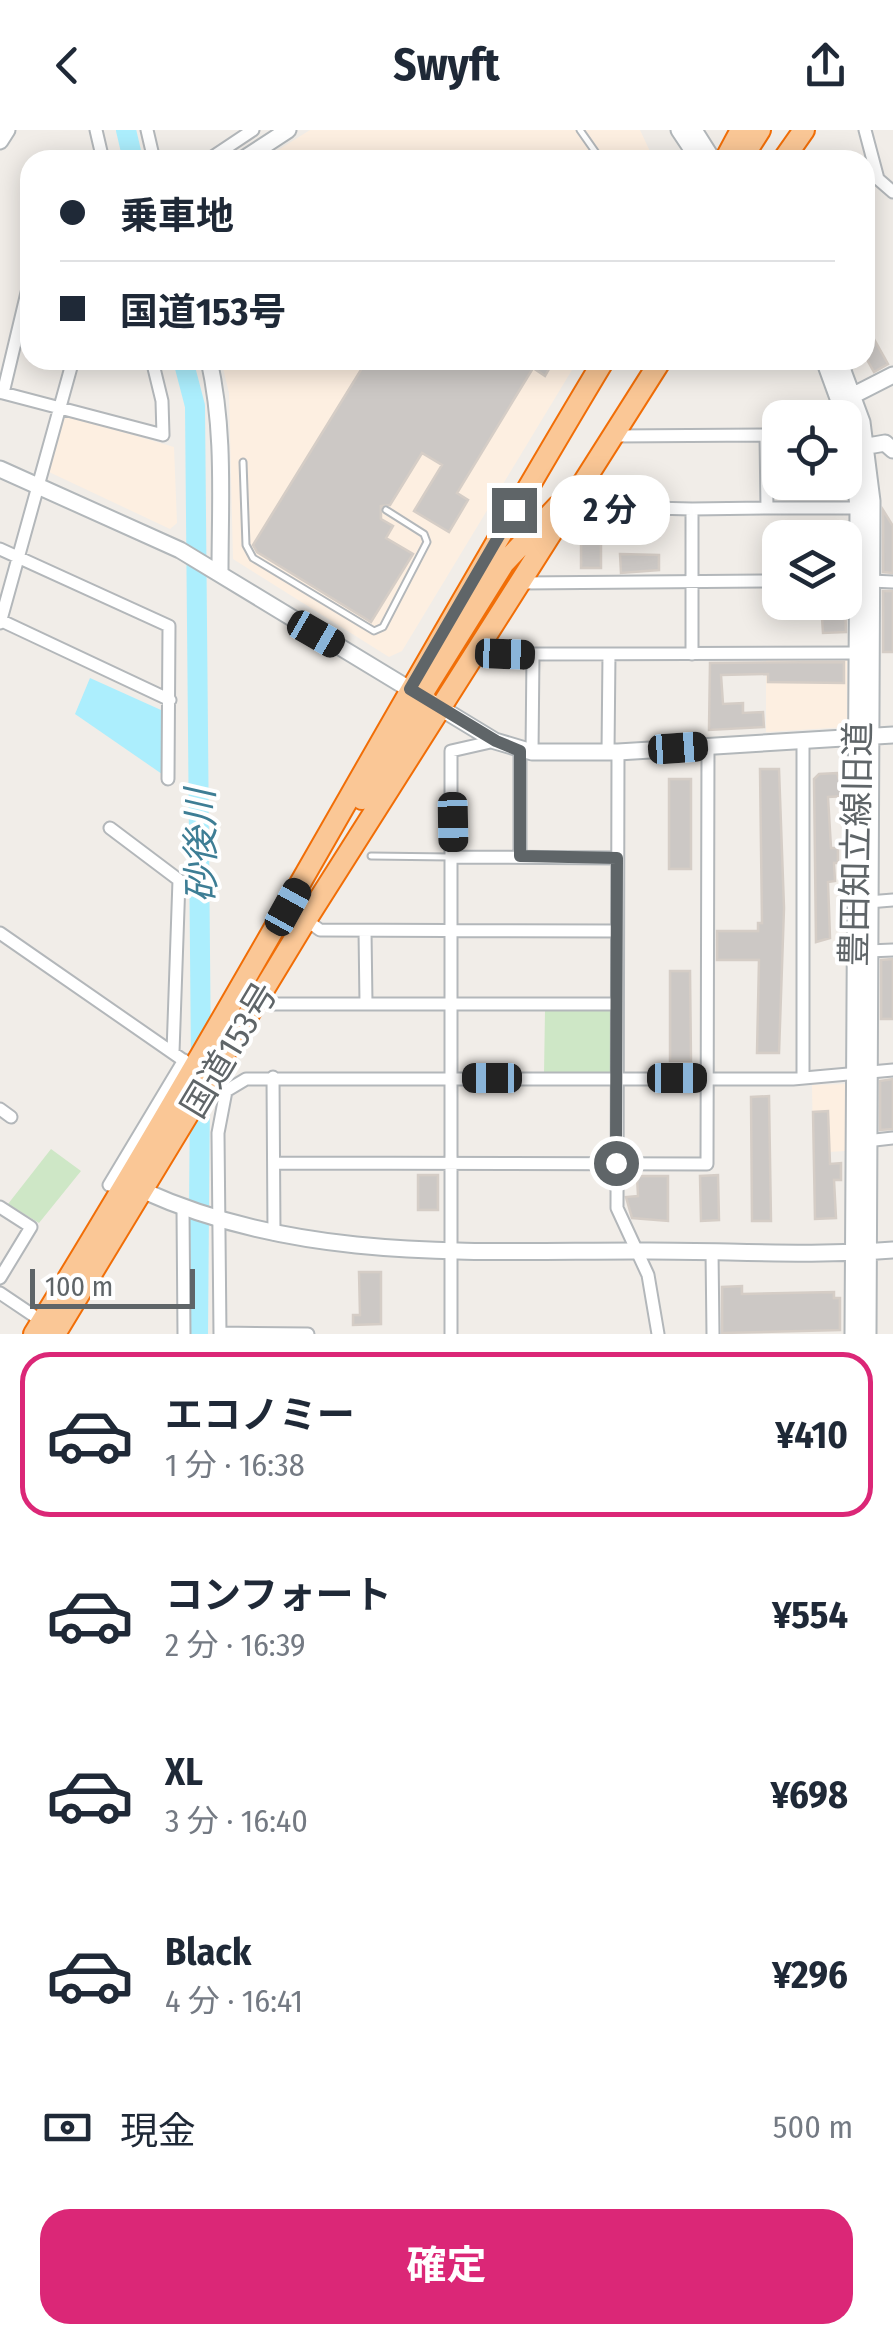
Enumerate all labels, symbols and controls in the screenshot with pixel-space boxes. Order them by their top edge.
icon: back [40,38,95,93]
text: Swyft [393,38,500,92]
icon: share [798,38,853,93]
text: 乗車地 [120,193,234,239]
text: 国道153号 [120,289,286,335]
map controls [762,400,862,620]
button: locate [762,400,862,500]
callout: 2 分 [549,475,669,545]
route end [492,488,537,533]
text: 2 分 [583,491,637,529]
button: layers [762,520,862,620]
car [283,606,349,662]
car [474,638,536,670]
street label: 豊田知立線旧道 [833,721,879,967]
car [647,731,709,765]
water label: 砂後川 [177,785,225,903]
car [437,792,469,852]
car [260,873,316,941]
street label: 国道153号 [172,975,286,1125]
car [462,1063,522,1093]
car [647,1063,707,1093]
route start [594,1141,639,1186]
scale bar [30,1264,195,1308]
text: 100 m [45,1270,113,1303]
icon: car [45,1390,135,1480]
text: エコノミー [165,1392,355,1438]
text: ¥410 [775,1412,848,1458]
text: 1 分 · 16:38 [165,1446,305,1484]
icon: car [45,1570,135,1660]
text: コンフォート [165,1572,392,1618]
text: ¥554 [772,1592,848,1638]
text: 2 分 · 16:39 [165,1626,306,1664]
text: XL [165,1749,203,1795]
icon: car [45,1750,135,1840]
text: ¥698 [770,1772,848,1818]
text: 3 分 · 16:40 [165,1802,308,1840]
text: Black [165,1929,251,1975]
icon: car [45,1930,135,2020]
text: ¥296 [772,1952,848,1998]
text: 4 分 · 16:41 [165,1982,303,2020]
icon: cash [40,2100,95,2155]
text: 現金 [120,2108,196,2154]
text: 500 m [773,2108,853,2146]
button: 確定 [40,2209,853,2324]

